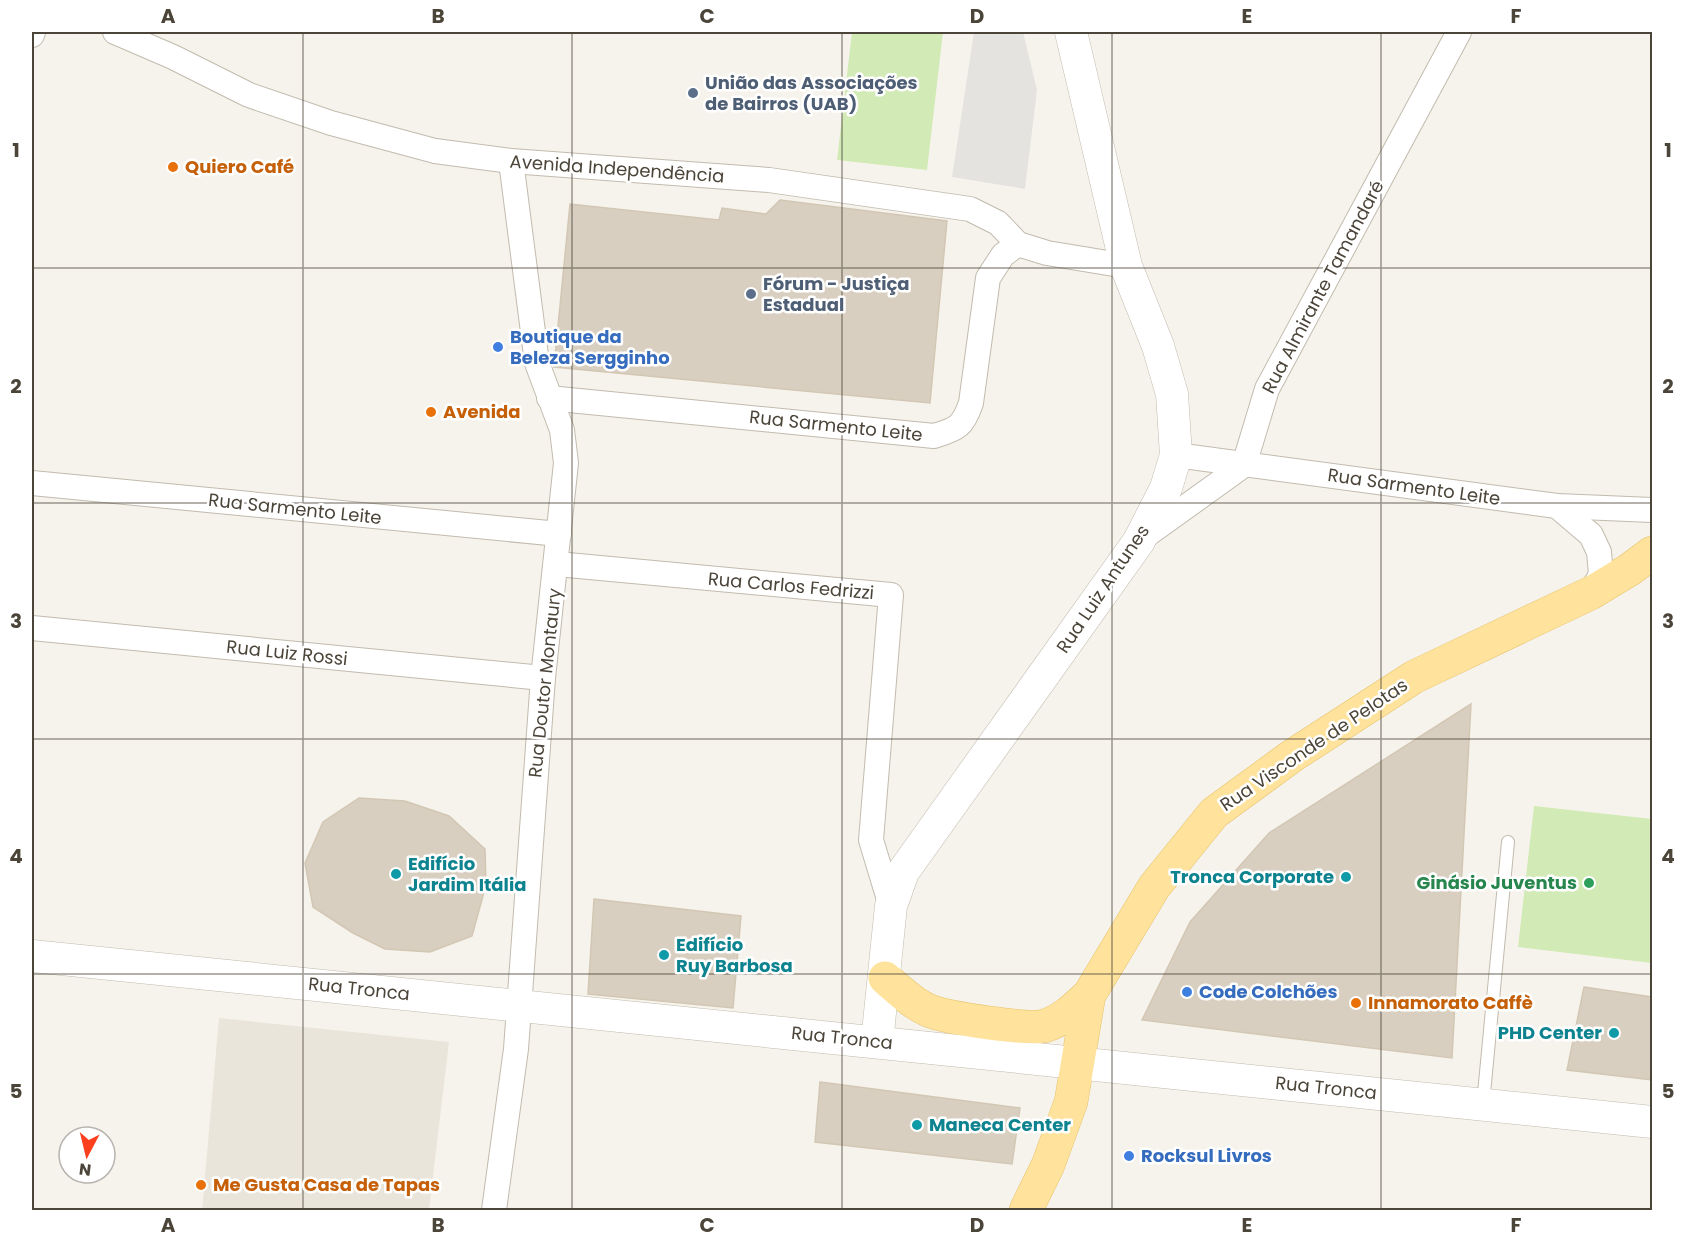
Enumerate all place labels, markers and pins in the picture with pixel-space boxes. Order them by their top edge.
place label: União das Associações de Bairros (UAB) [705,70,918,116]
marker: União das Associações de Bairros (UAB) [686,86,700,100]
place label: Quiero Café [185,154,294,179]
marker: Quiero Café [166,160,180,174]
place label: Fórum - Justiça Estadual [763,271,910,317]
marker: Fórum - Justiça Estadual [744,287,758,301]
place label: Boutique da Beleza Sergginho [510,324,670,370]
marker: Boutique da Beleza Sergginho [491,340,505,354]
place label: Avenida [443,399,521,424]
marker: Avenida [424,405,438,419]
place label: Edifício Jardim Itália [408,851,526,897]
place label: Tronca Corporate [1170,864,1334,889]
marker: Edifício Jardim Itália [389,867,403,881]
marker: Tronca Corporate [1339,870,1353,884]
place label: Ginásio Juventus [1416,870,1577,895]
marker: Ginásio Juventus [1582,876,1596,890]
place label: Edifício Ruy Barbosa [676,932,793,978]
marker: Edifício Ruy Barbosa [657,948,671,962]
place label: Code Colchões [1199,979,1337,1004]
marker: Code Colchões [1180,985,1194,999]
place label: Innamorato Caffè [1368,990,1533,1015]
marker: Innamorato Caffè [1349,996,1363,1010]
place label: PHD Center [1498,1020,1602,1045]
marker: PHD Center [1607,1026,1621,1040]
place label: Maneca Center [929,1112,1071,1137]
marker: Maneca Center [910,1118,924,1132]
place label: Rocksul Livros [1141,1143,1272,1168]
marker: Rocksul Livros [1122,1149,1136,1163]
place label: Me Gusta Casa de Tapas [213,1172,440,1197]
marker: Me Gusta Casa de Tapas [194,1178,208,1192]

